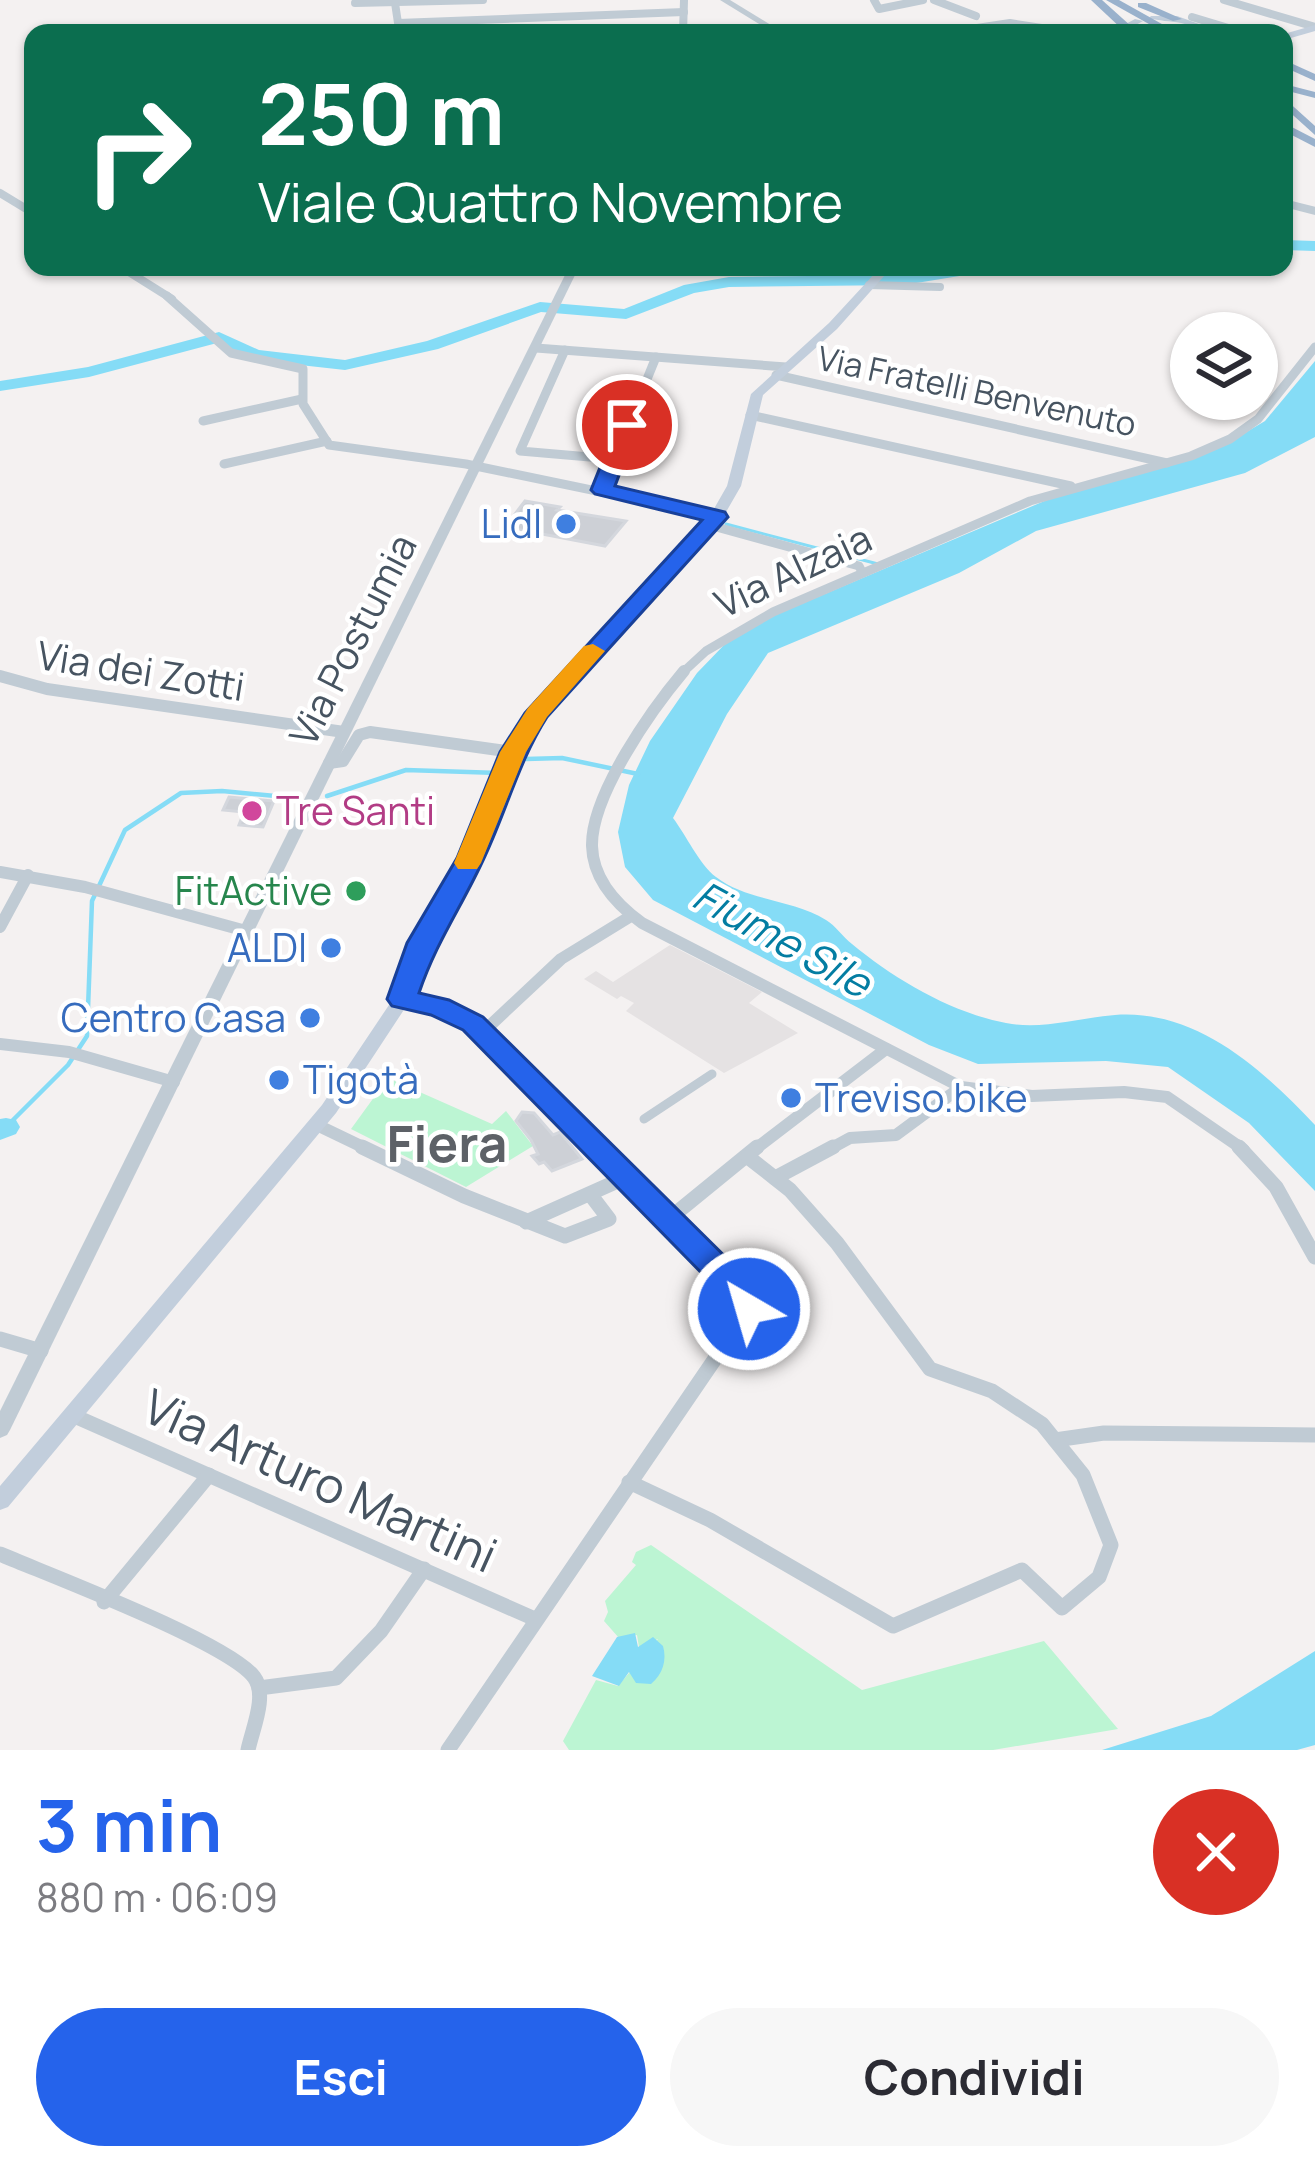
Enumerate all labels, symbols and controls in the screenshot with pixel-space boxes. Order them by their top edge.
text: 250 m [258,55,505,170]
icon: right [60,72,216,228]
text: Viale Quattro Novembre [258,164,843,238]
map controls [1170,312,1278,420]
button: layers [1170,312,1278,420]
street label: Via Fratelli Benvenuto [814,335,1140,446]
pin [576,374,678,476]
icon: arrive [594,392,660,458]
place label: Lidl [481,496,542,550]
street label: Via Alzaia [705,510,880,630]
marker: Lidl [553,511,579,537]
street label: Via Postumia [276,524,429,755]
street label: Via dei Zotti [34,627,249,713]
place label: Tre Santi [276,783,435,837]
marker: Tre Santi [239,798,265,824]
place label: FitActive [175,863,332,917]
water label: Fiume Sile [683,866,884,1012]
marker: FitActive [343,878,369,904]
place label: ALDI [227,920,307,974]
marker: ALDI [318,935,344,961]
place label: Centro Casa [61,990,286,1044]
marker: Centro Casa [297,1005,323,1031]
place label: Tigotà [303,1052,419,1106]
marker: Tigotà [266,1067,292,1093]
place label: Treviso.bike [815,1070,1028,1124]
marker: Treviso.bike [778,1085,804,1111]
district label: Fiera [387,1108,507,1177]
position arrow [686,1246,812,1372]
street label: Via Arturo Martini [134,1373,508,1587]
text: 3 min [36,1775,222,1874]
button: close [1153,1789,1279,1915]
text: 880 m · 06:09 [36,1870,278,1924]
button: Esci [36,2008,646,2146]
button: Condividi [670,2008,1279,2146]

